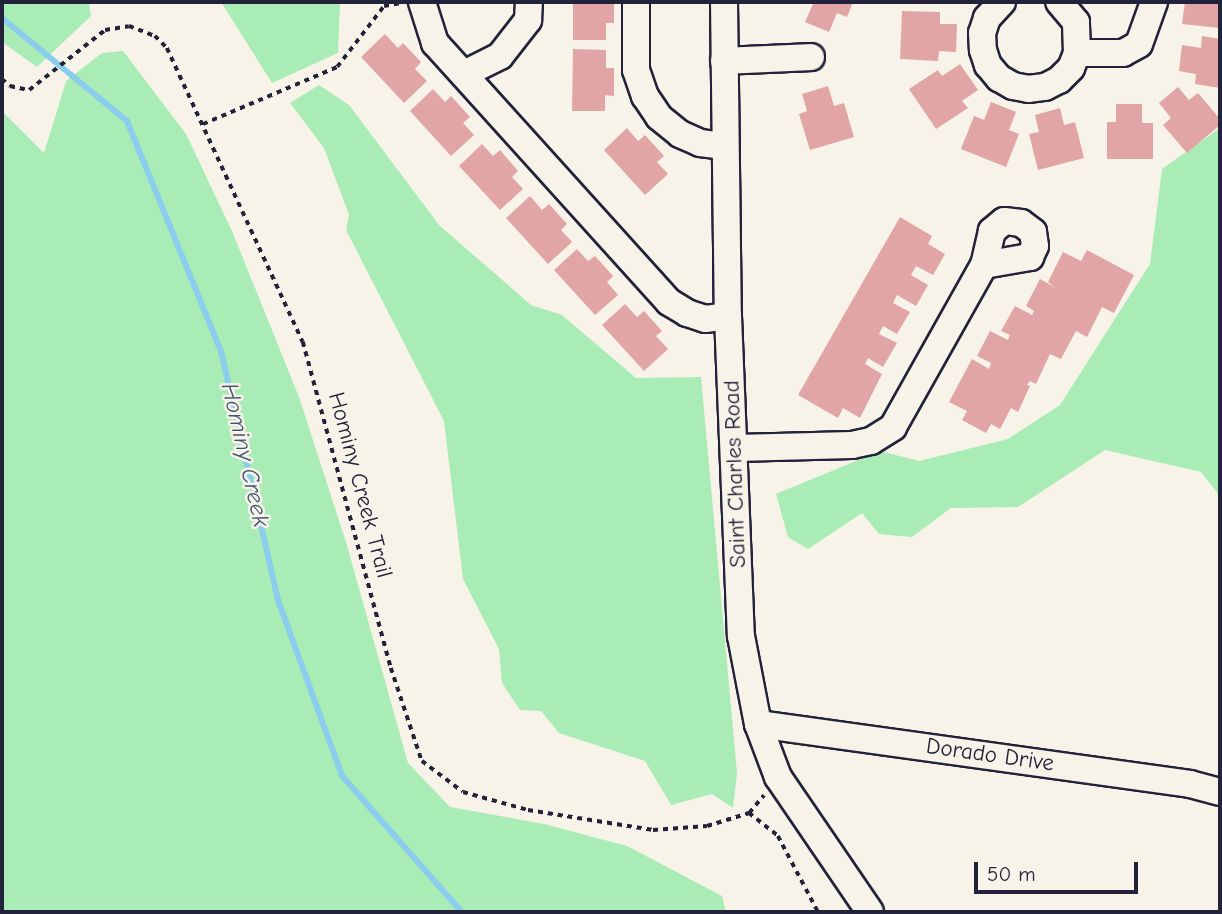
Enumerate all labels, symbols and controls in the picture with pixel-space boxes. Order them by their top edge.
water label: Hominy Creek [214,380,276,530]
street label: Saint Charles Road [718,380,752,568]
street label: Hominy Creek Trail [322,389,398,581]
street label: Dorado Drive [924,732,1056,778]
scale bar [977,848,1142,892]
text: 50 m [987,862,1036,886]

